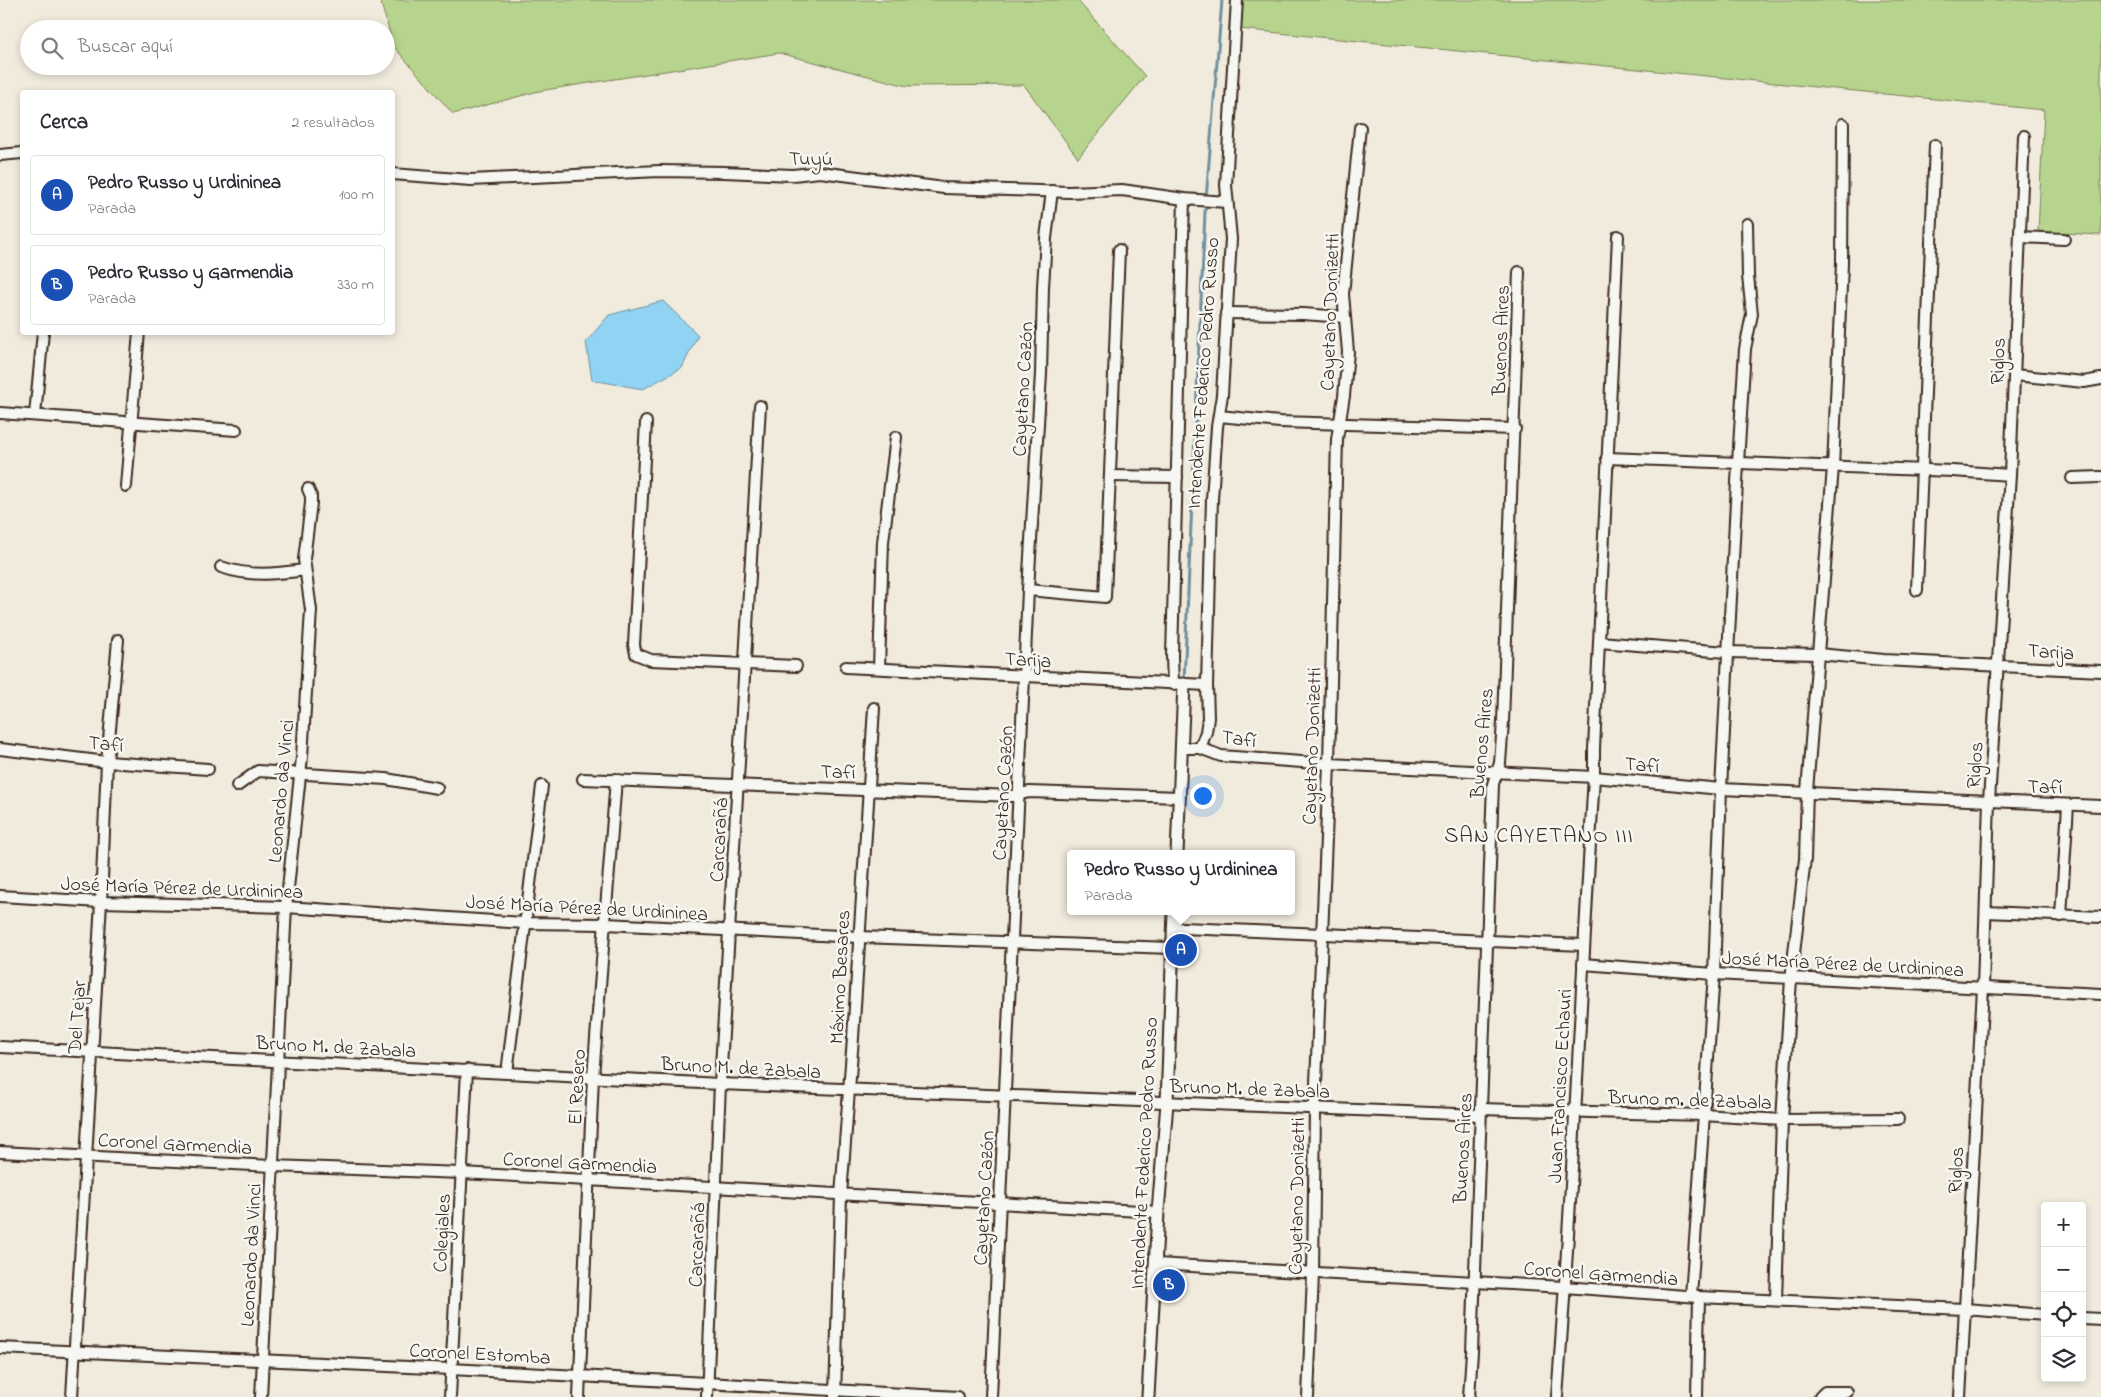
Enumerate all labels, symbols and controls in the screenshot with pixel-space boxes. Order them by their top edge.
search box [20,20,395,75]
icon: search [38,34,66,62]
text: Buscar aquí [78,34,173,61]
text: Cerca [40,108,88,138]
text: 2 resultados [292,111,375,135]
street label: Tuyú [789,146,833,175]
text: Pedro Russo y Urdininea [88,170,281,197]
text: A [52,183,62,207]
text: 100 m [339,183,374,207]
text: Parada [88,197,136,221]
street label: Cayetano Donizetti [1314,233,1349,391]
street label: Intendente Federico Pedro Russo [1181,236,1228,510]
text: Pedro Russo y Garmendia [88,260,293,287]
text: B [52,273,62,297]
text: 330 m [337,273,374,297]
street label: Buenos Aires [1486,284,1519,397]
text: Parada [88,287,136,311]
street label: Cayetano Cazón [1006,321,1043,457]
street label: Riglos [1984,337,2016,385]
street label: Tarija [2026,637,2075,670]
street label: Tarija [1004,646,1052,677]
street label: Cayetano Donizetti [1296,667,1331,825]
street label: Buenos Aires [1464,687,1503,801]
street label: Leonardo da Vinci [262,718,303,864]
street label: Tafí [1219,724,1258,757]
street label: Cayetano Cazón [986,725,1023,861]
street label: Tafí [87,729,125,762]
street label: Riglos [1960,741,1994,790]
street label: Tafí [1623,751,1661,782]
street label: Tafí [820,758,856,789]
street label: Tafí [2027,773,2063,804]
your location [1190,783,1216,809]
street label: Carcarañá [704,797,737,883]
district label: SAN CAYETANO III [1444,821,1634,853]
popup [1067,850,1295,915]
text: Pedro Russo y Urdininea [1084,857,1278,884]
street label: José María Pérez de Urdininea [60,871,304,908]
text: Parada [1084,884,1133,908]
street label: José María Pérez de Urdininea [465,889,709,930]
street label: Máximo Besares [823,909,859,1045]
pin: A [1165,931,1197,969]
street label: José María Pérez de Urdininea [1721,945,1965,986]
street label: Del Tejar [61,979,96,1056]
street label: Juan Francisco Echauri [1542,988,1581,1184]
street label: Intendente Federico Pedro Russo [1124,1016,1167,1290]
street label: Bruno M. de Zabala [254,1030,417,1067]
street label: El Resero [562,1048,595,1126]
street label: Bruno M. de Zabala [659,1051,822,1088]
street label: Bruno M. de Zabala [1168,1073,1331,1108]
street label: Bruno m. de Zabala [1607,1084,1772,1119]
street label: Buenos Aires [1447,1092,1482,1205]
street label: Cayetano Donizetti [1283,1117,1314,1275]
street label: Coronel Garmendia [97,1127,253,1164]
street label: Cayetano Cazón [967,1130,1004,1266]
street label: Coronel Garmendia [502,1146,658,1183]
street label: Riglos [1942,1146,1974,1194]
street label: Leonardo da Vinci [234,1183,271,1328]
street label: Colegiales [427,1193,461,1273]
street label: Carcarañá [683,1202,714,1288]
map controls [2041,1202,2086,1382]
button: + [2041,1202,2086,1247]
button: − [2041,1247,2086,1292]
street label: Coronel Garmendia [1523,1256,1679,1295]
pin: B [1153,1266,1185,1304]
button: locate [2041,1292,2086,1337]
street label: Coronel Estomba [408,1337,551,1374]
button: layers [2041,1337,2086,1382]

